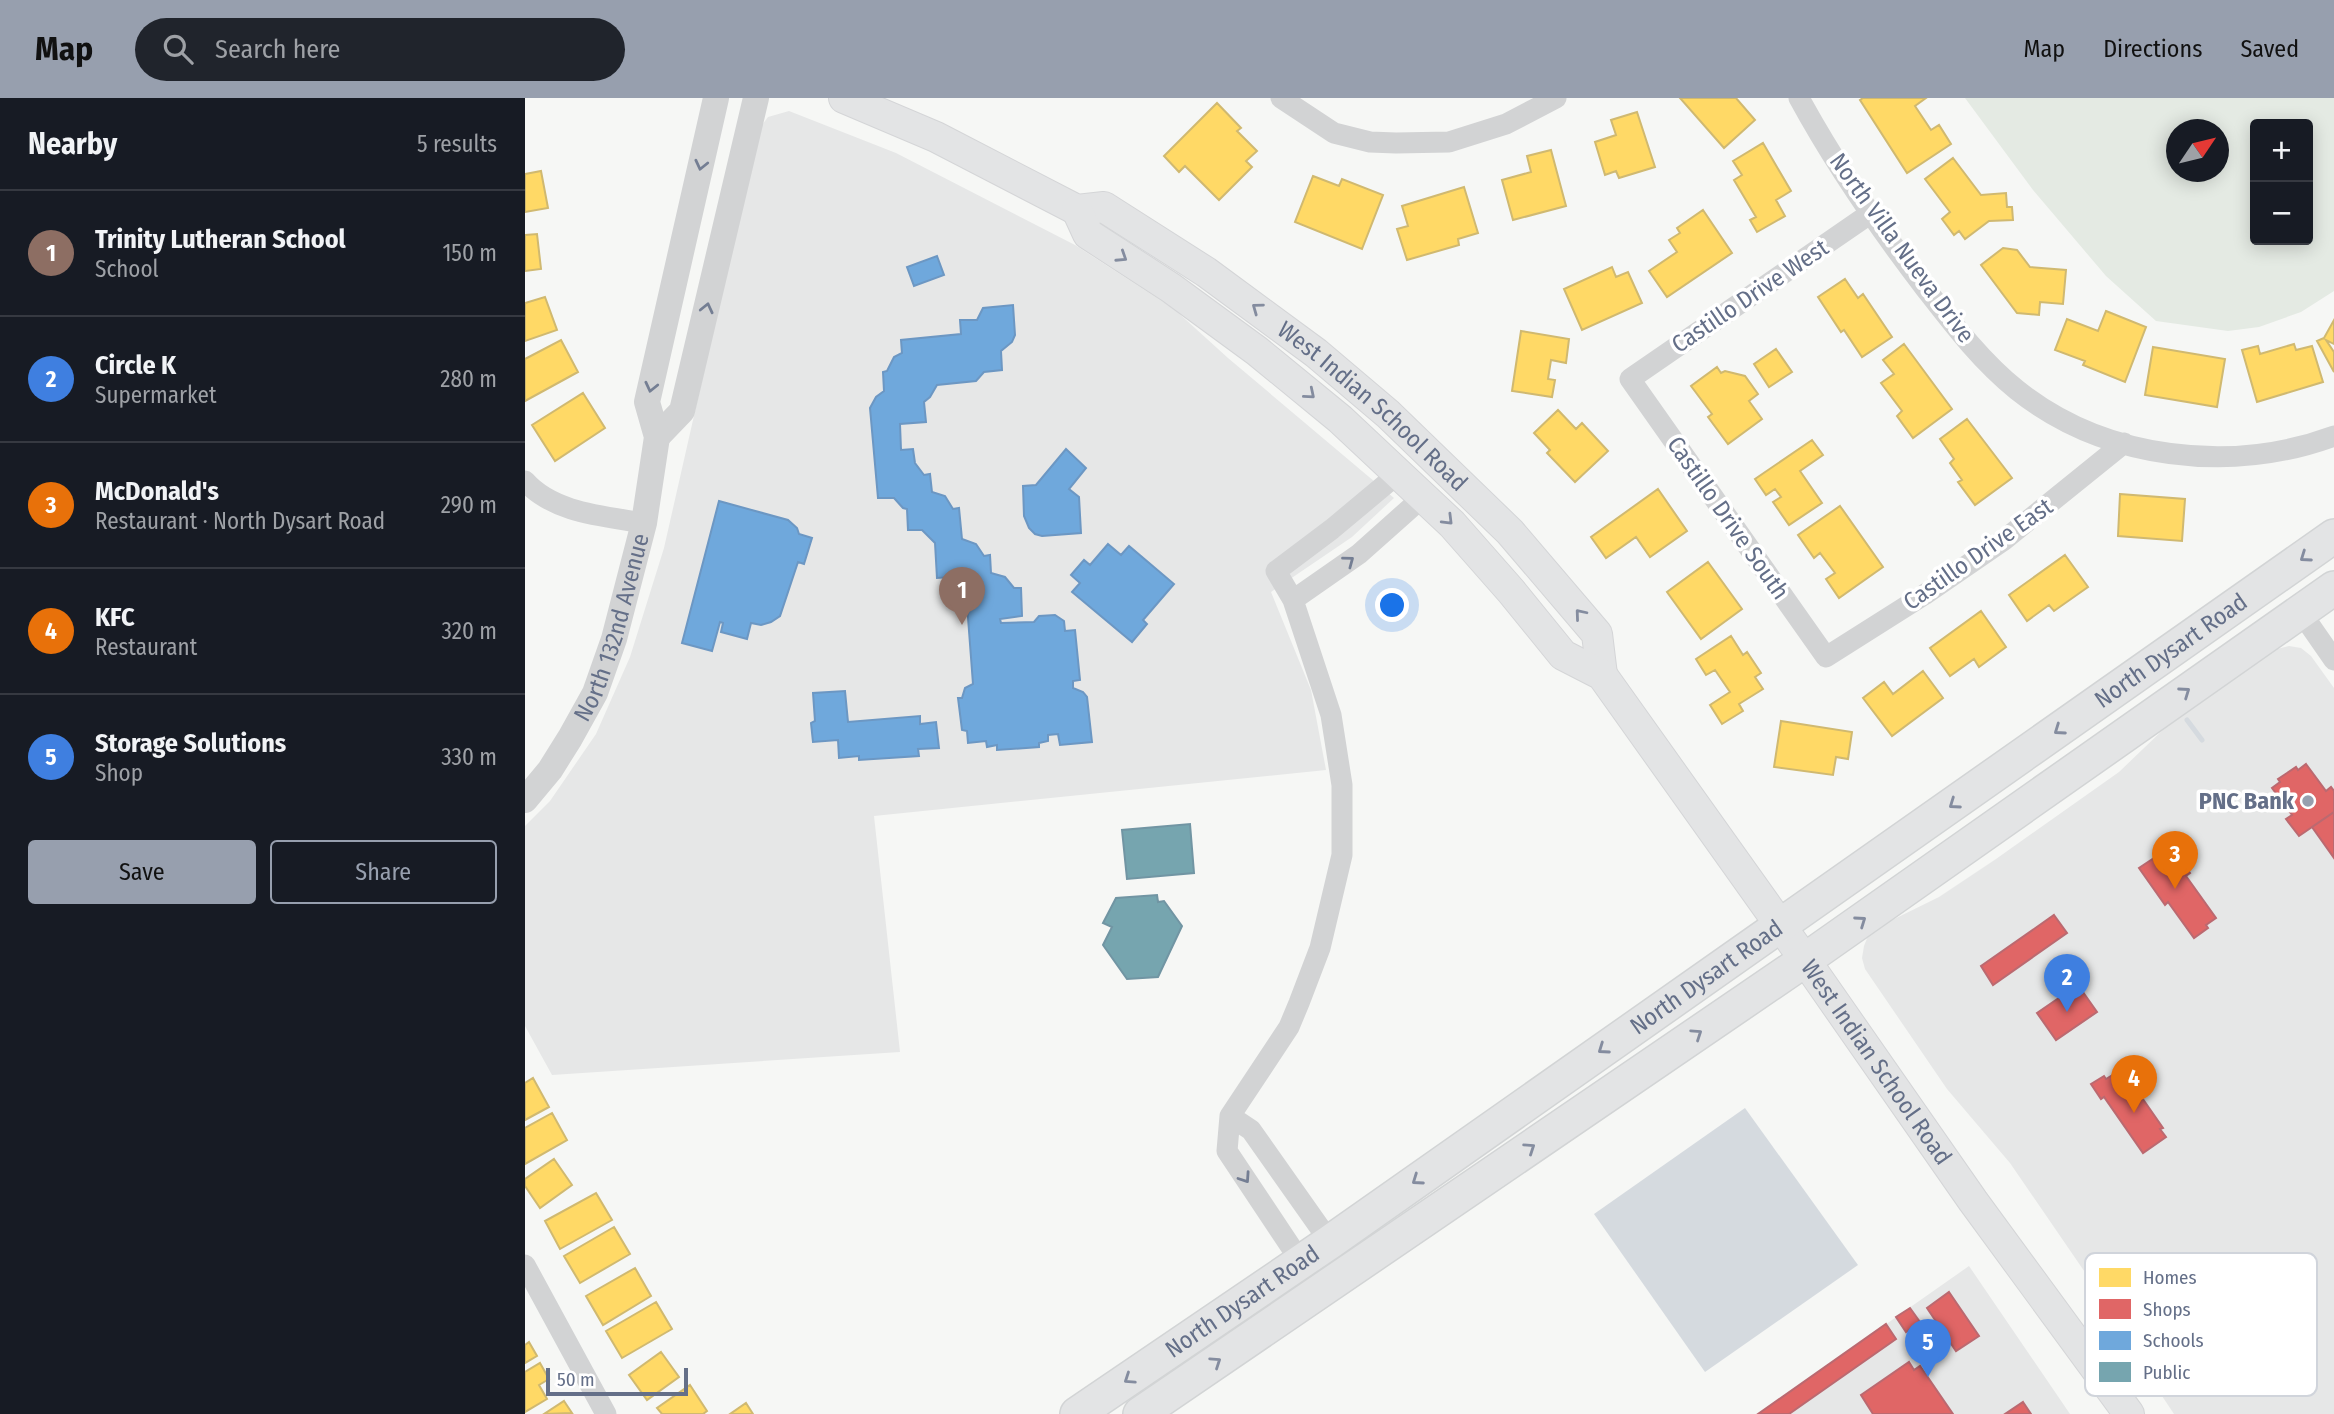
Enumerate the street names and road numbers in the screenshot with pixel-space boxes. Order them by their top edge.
street label: North Villa Nueva Drive [1824,148,1980,348]
street label: Castillo Drive West [1666,233,1834,359]
street label: West Indian School Road [1272,316,1473,497]
street label: Castillo Drive South [1661,431,1795,605]
street label: Castillo Drive East [1898,492,2058,616]
street label: North 132nd Avenue [568,531,655,726]
street label: North Dysart Road [2089,587,2253,714]
street label: North Dysart Road [1625,914,1788,1041]
street label: West Indian School Road [1795,955,1957,1170]
street label: North Dysart Road [1160,1239,1325,1364]

